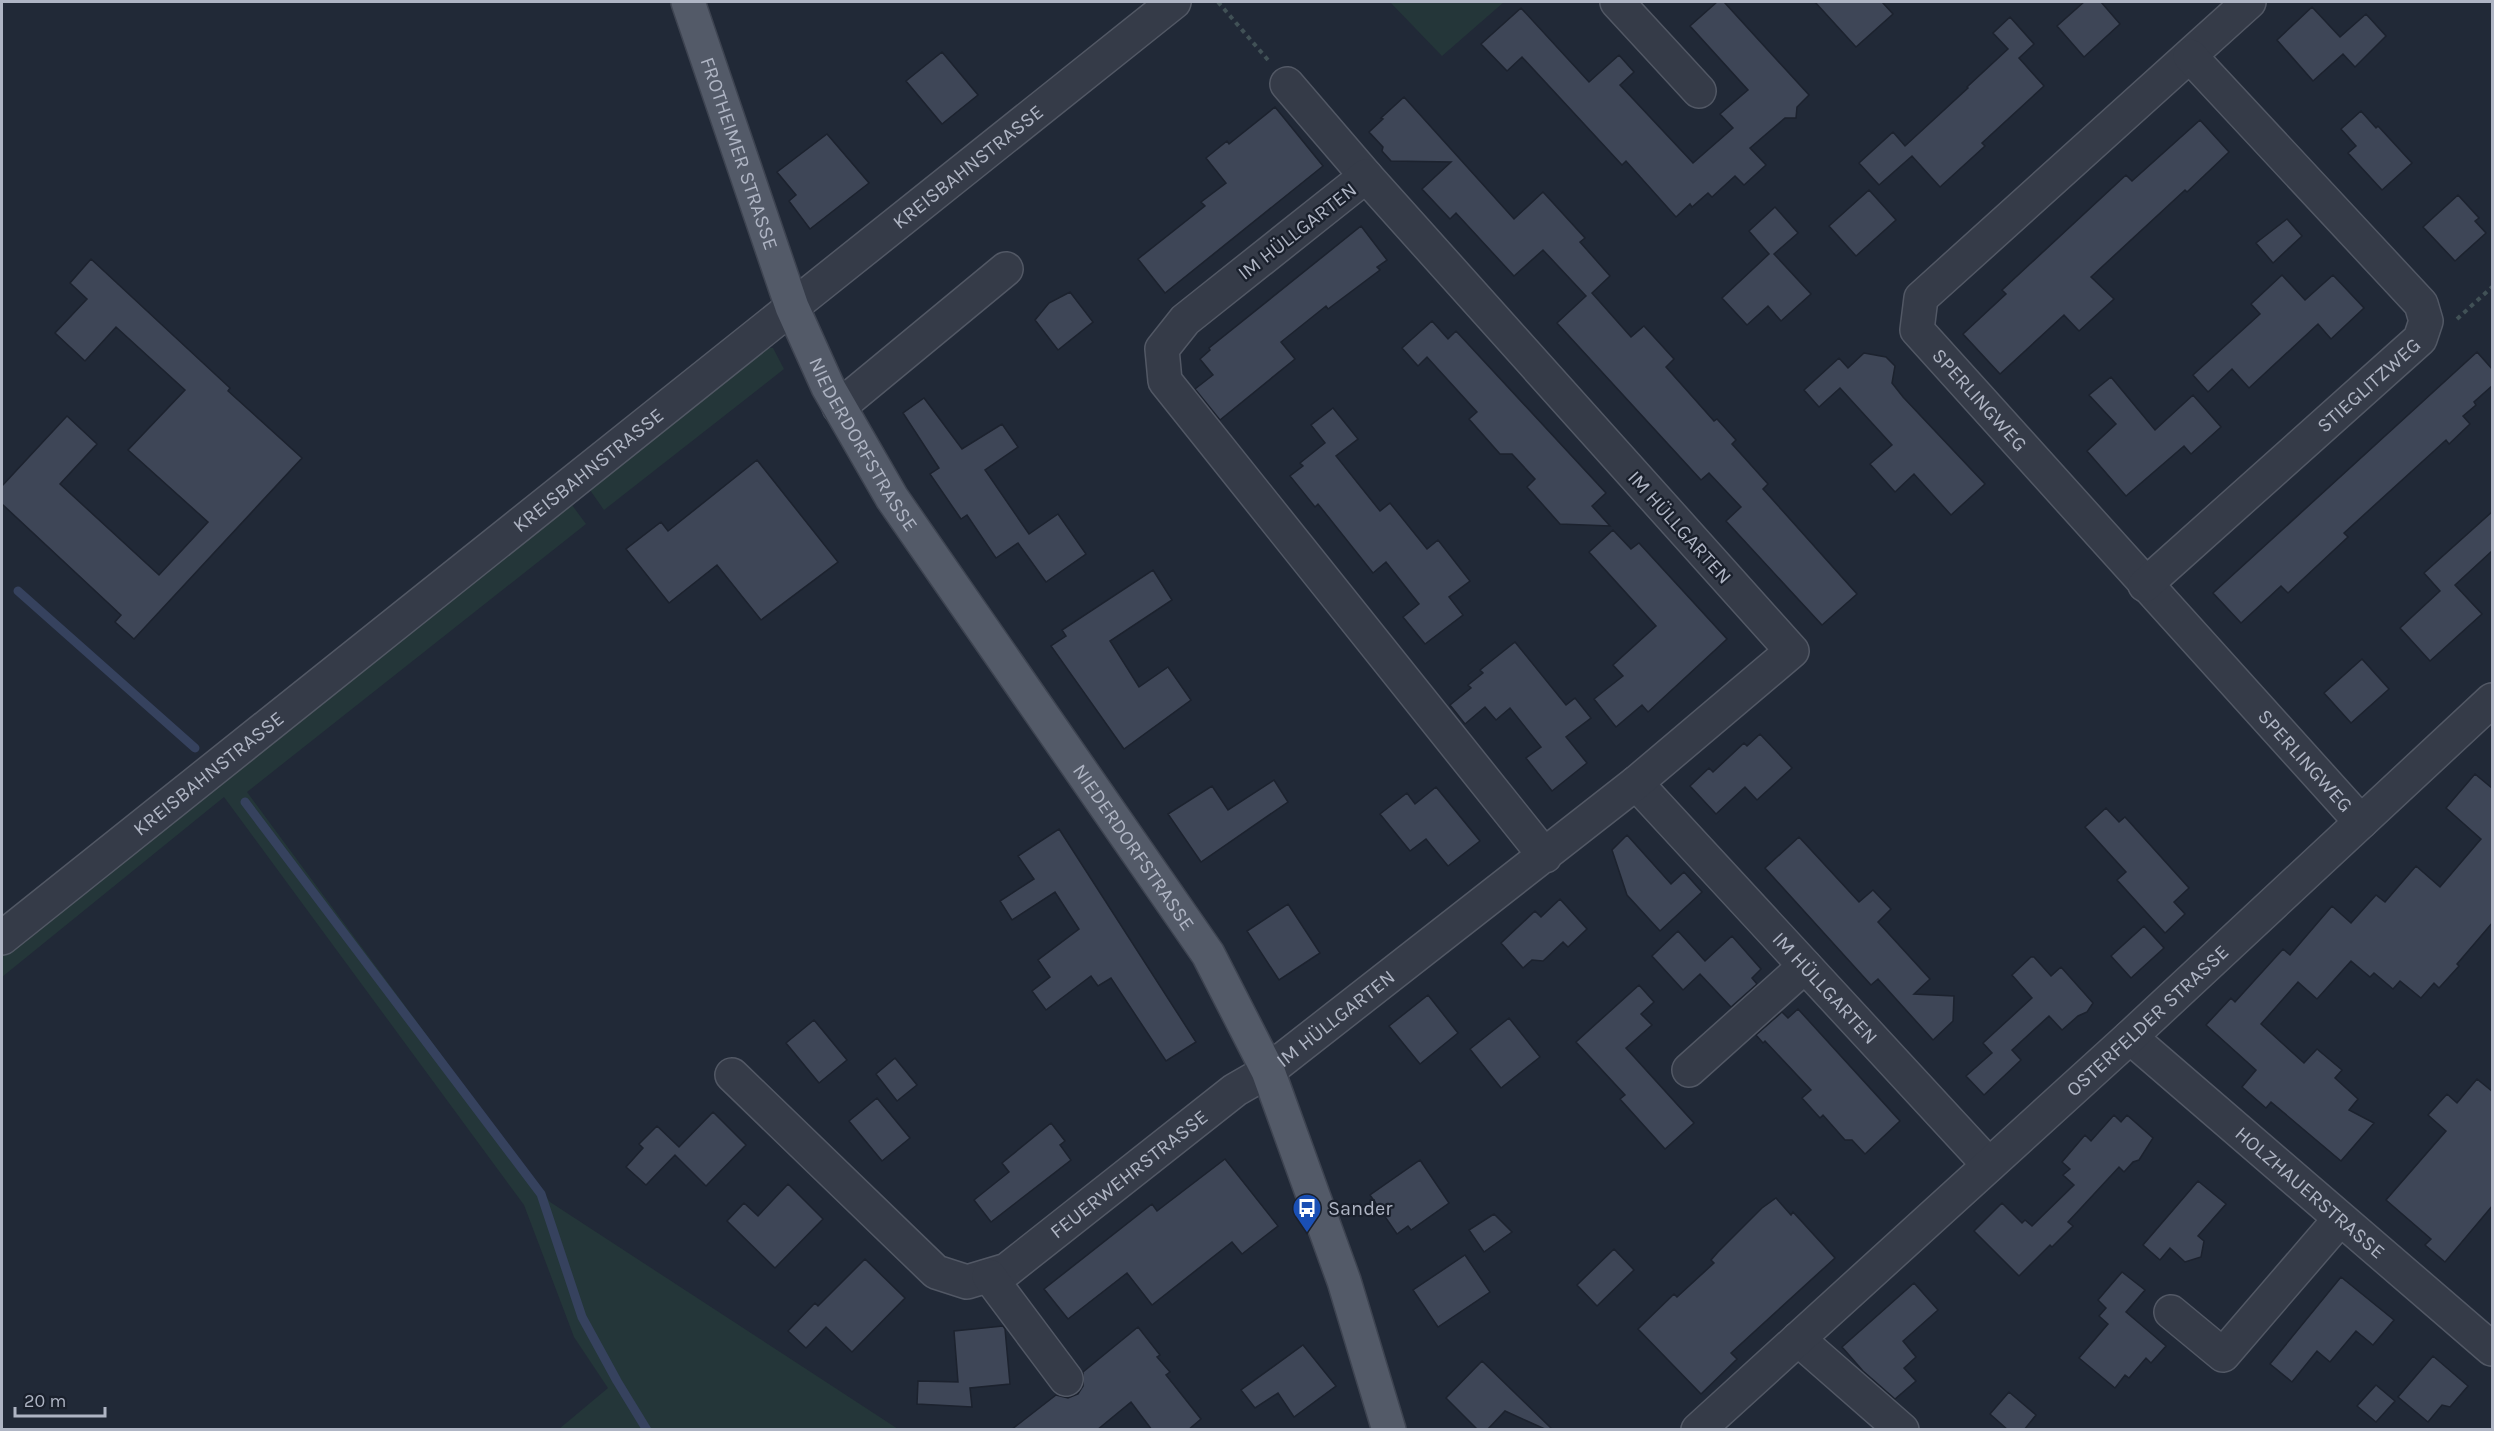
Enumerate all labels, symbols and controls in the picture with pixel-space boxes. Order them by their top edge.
street label: FROTHEIMER STRASSE [696,54,783,253]
street label: KREISBAHNSTRASSE [888,100,1048,234]
street label: IM HÜLLGARTEN [1233,178,1361,285]
street label: STIEGLITZWEG [2313,333,2425,438]
street label: SPERLINGWEG [1927,344,2032,456]
street label: NIEDERDORFSTRASSE [804,354,922,536]
street label: KREISBAHNSTRASSE [509,403,668,537]
street label: IM HÜLLGARTEN [1623,466,1736,589]
street label: SPERLINGWEG [2253,705,2357,817]
street label: KREISBAHNSTRASSE [129,707,288,841]
street label: NIEDERDORFSTRASSE [1068,760,1199,935]
street label: IM HÜLLGARTEN [1768,928,1882,1049]
street label: OSTERFELDER STRASSE [2062,940,2233,1101]
street label: IM HÜLLGARTEN [1272,965,1399,1072]
street label: FEUERWEHRSTRASSE [1046,1105,1212,1244]
street label: HOLZHAUERSTRASSE [2230,1122,2390,1264]
bus stop icon: Sander [1291,1192,1323,1234]
place label: Sander [1328,1197,1393,1220]
scale bar [15,1380,105,1418]
text: 20 m [24,1390,66,1412]

